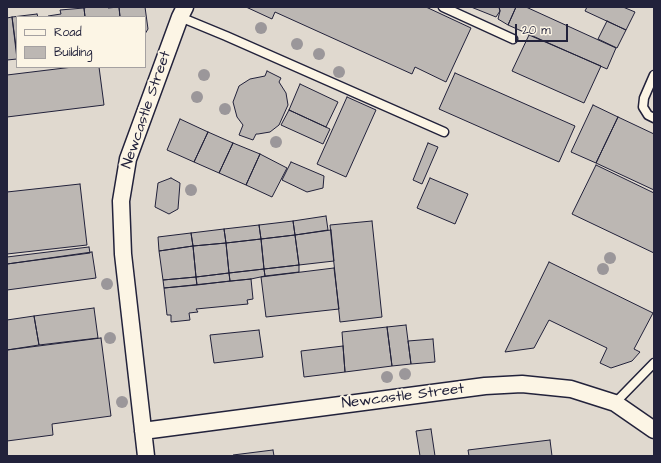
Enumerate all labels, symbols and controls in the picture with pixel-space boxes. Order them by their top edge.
legend [16,16,146,68]
scale bar [517,16,570,42]
text: 20 m [522,22,551,39]
text: Road [54,24,82,41]
text: Building [54,44,92,61]
street label: Newcastle Street [118,49,176,171]
street label: Newcastle Street [341,381,465,413]

